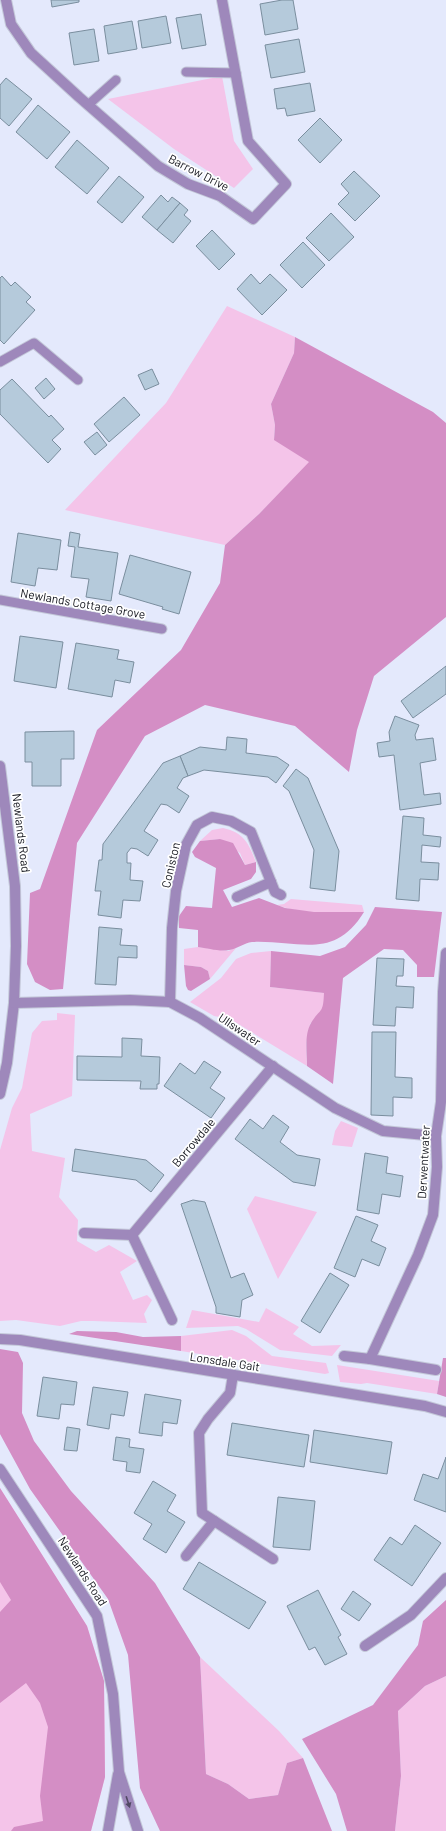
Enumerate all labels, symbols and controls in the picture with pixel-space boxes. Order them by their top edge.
street label: Barrow Drive [166,151,232,193]
street label: Newlands Cottage Grove [19,585,147,621]
street label: Newlands Road [10,793,34,873]
street label: Coniston [158,841,182,889]
street label: Ullswater [216,1010,264,1049]
street label: Borrowdale [169,1115,217,1169]
street label: Derwentwater [414,1124,432,1199]
street label: Lonsdale Gait [189,1349,261,1373]
street label: Newlands Road [55,1534,111,1608]
one-way arrow [126,1796,132,1808]

